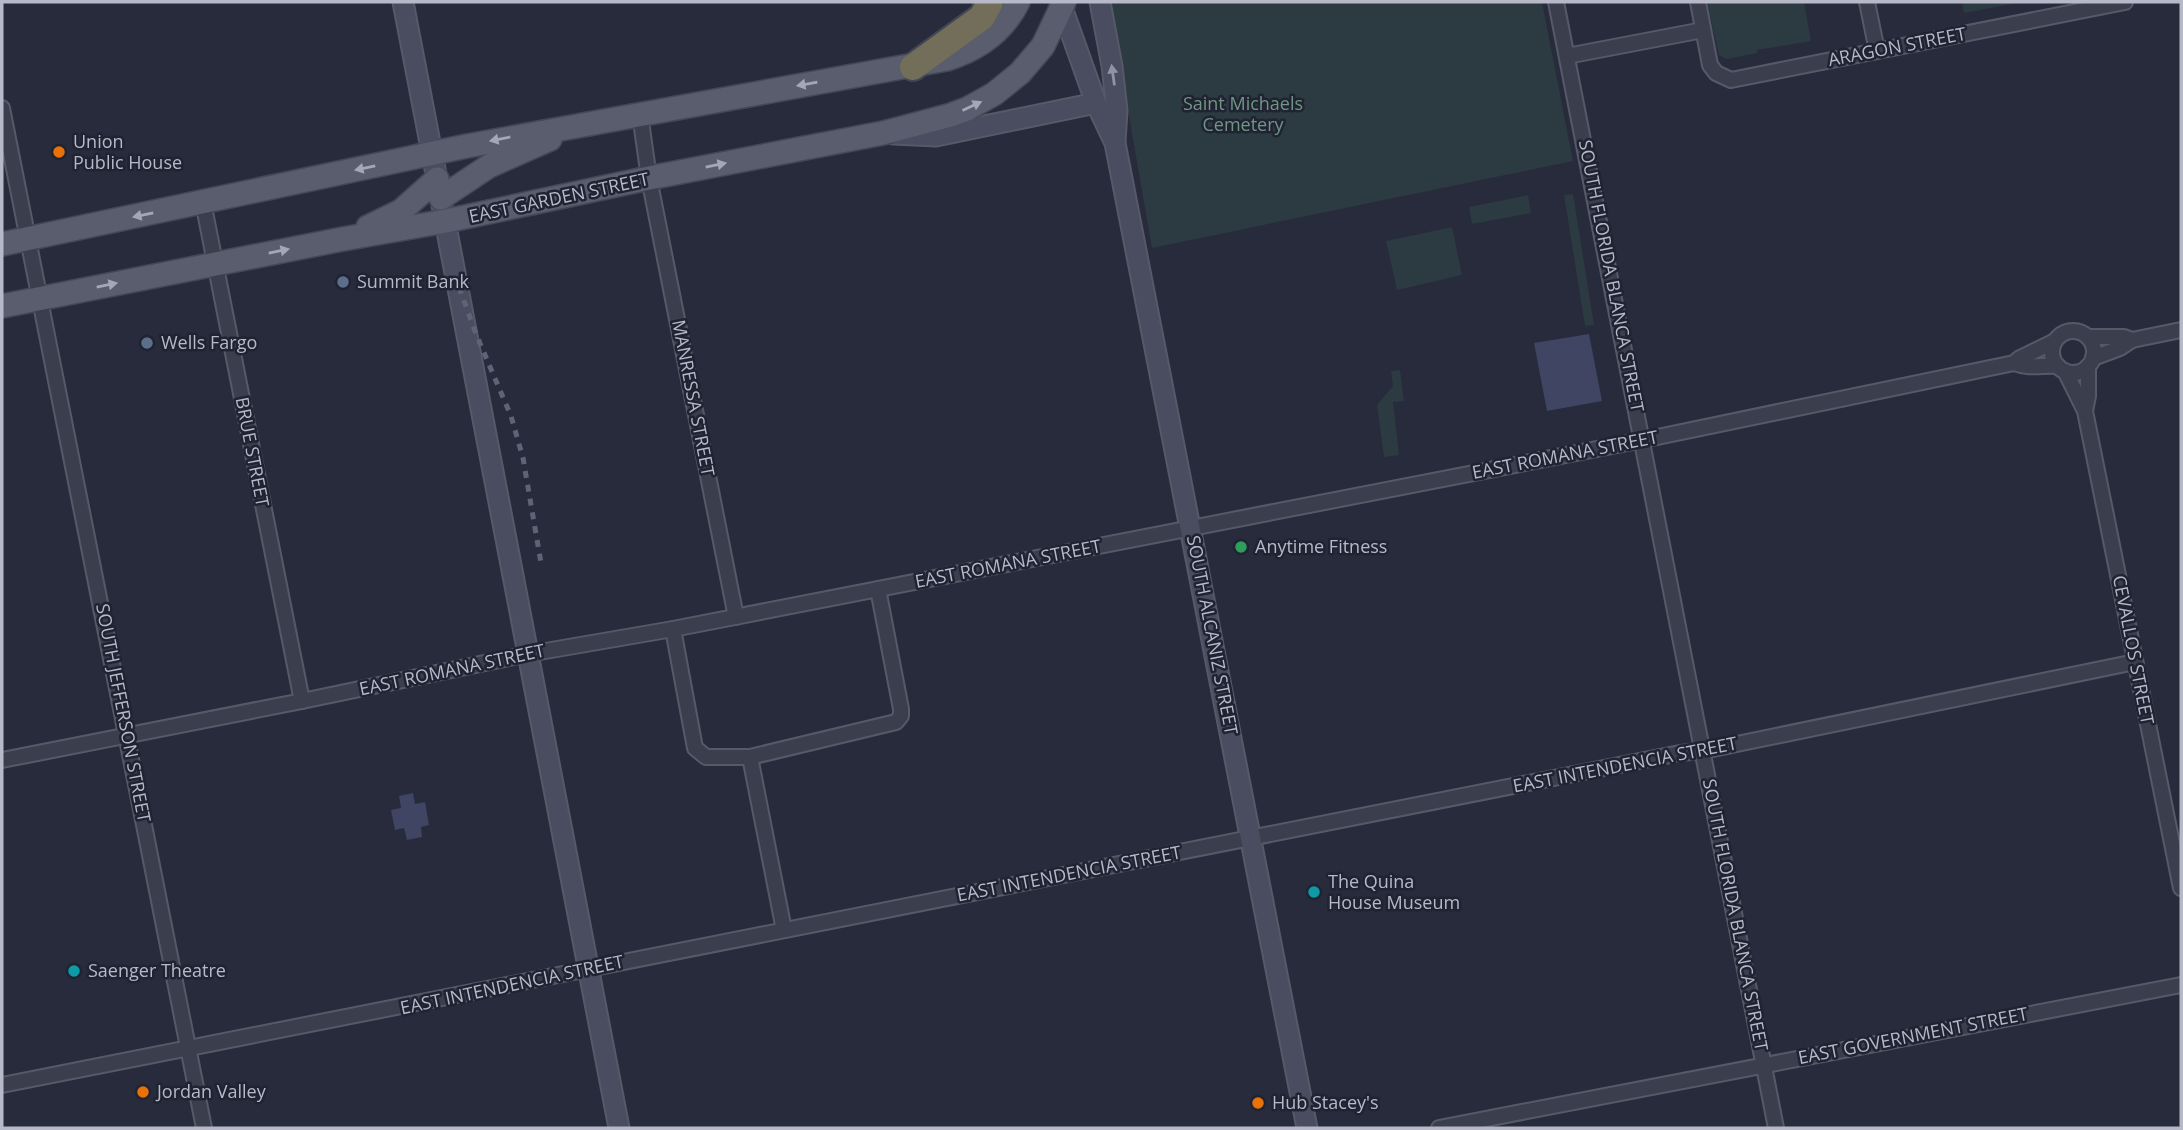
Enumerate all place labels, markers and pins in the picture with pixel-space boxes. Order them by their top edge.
place label: Union Public House [73,129,182,174]
marker: Union Public House [51,144,67,160]
place label: Summit Bank [357,269,470,293]
marker: Summit Bank [335,274,351,290]
place label: Wells Fargo [161,330,257,354]
marker: Wells Fargo [139,335,155,351]
place label: Anytime Fitness [1255,534,1387,558]
marker: Anytime Fitness [1233,539,1249,555]
place label: The Quina House Museum [1328,869,1460,914]
marker: The Quina House Museum [1306,884,1322,900]
place label: Saenger Theatre [88,958,226,982]
marker: Saenger Theatre [66,963,82,979]
place label: Jordan Valley [155,1079,267,1103]
marker: Jordan Valley [135,1084,151,1100]
place label: Hub Stacey's [1272,1090,1379,1114]
marker: Hub Stacey's [1250,1095,1266,1111]

